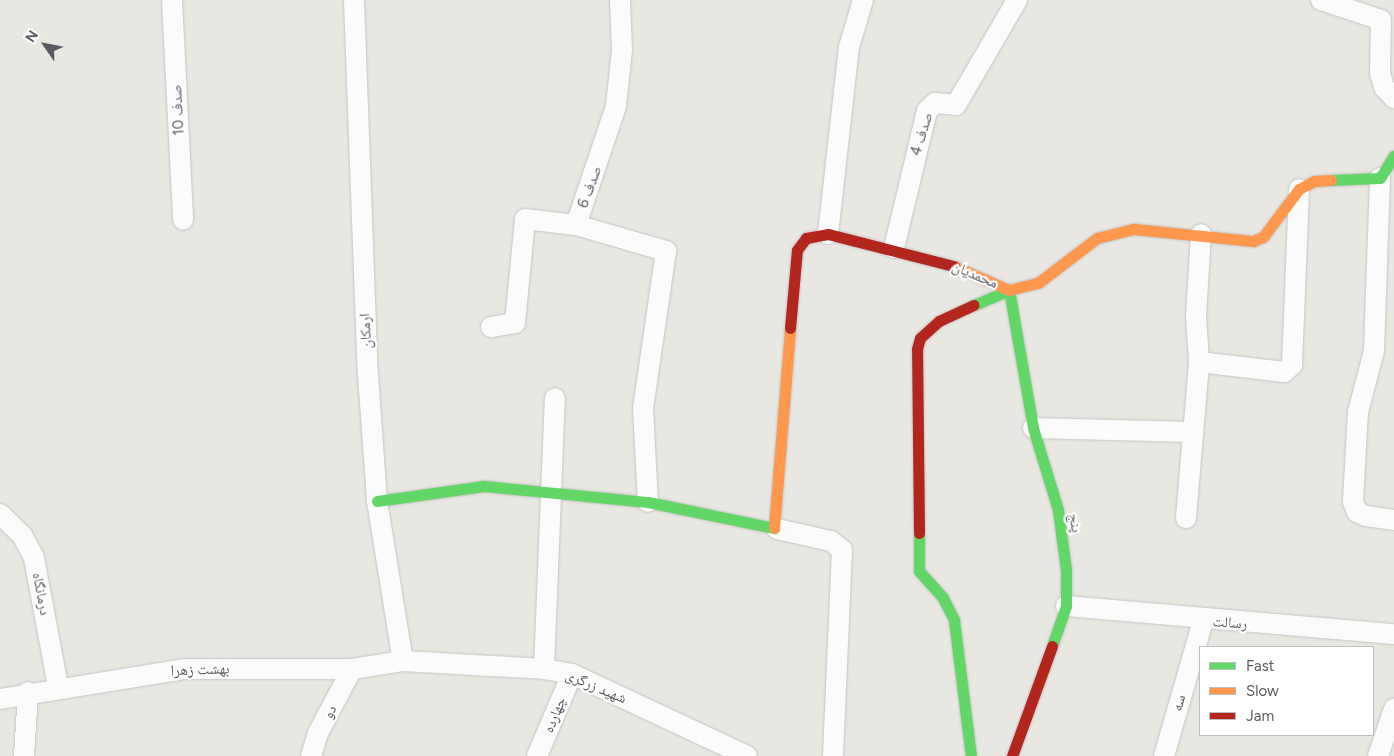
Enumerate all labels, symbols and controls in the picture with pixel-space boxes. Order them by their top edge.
north arrow [20,20,70,70]
text: N [22,27,42,46]
street label: صدف 10 [168,84,188,136]
street label: صدف 4 [907,110,937,158]
street label: صدف 6 [574,163,606,211]
street label: محمدیان [949,257,1001,293]
street label: ارمکان [356,313,376,349]
street label: پنج [1065,512,1085,534]
street label: درمانگاه [28,571,54,617]
street label: رسالت [1212,613,1248,633]
legend [1199,646,1374,736]
text: Fast [1246,657,1274,675]
street label: بهشت زهرا [170,660,230,680]
street label: شهید زرگری [563,666,629,708]
text: Slow [1246,682,1279,700]
street label: سه [1168,693,1190,713]
street label: چهارده [540,694,570,736]
street label: دو [319,702,341,722]
text: Jam [1246,707,1274,725]

